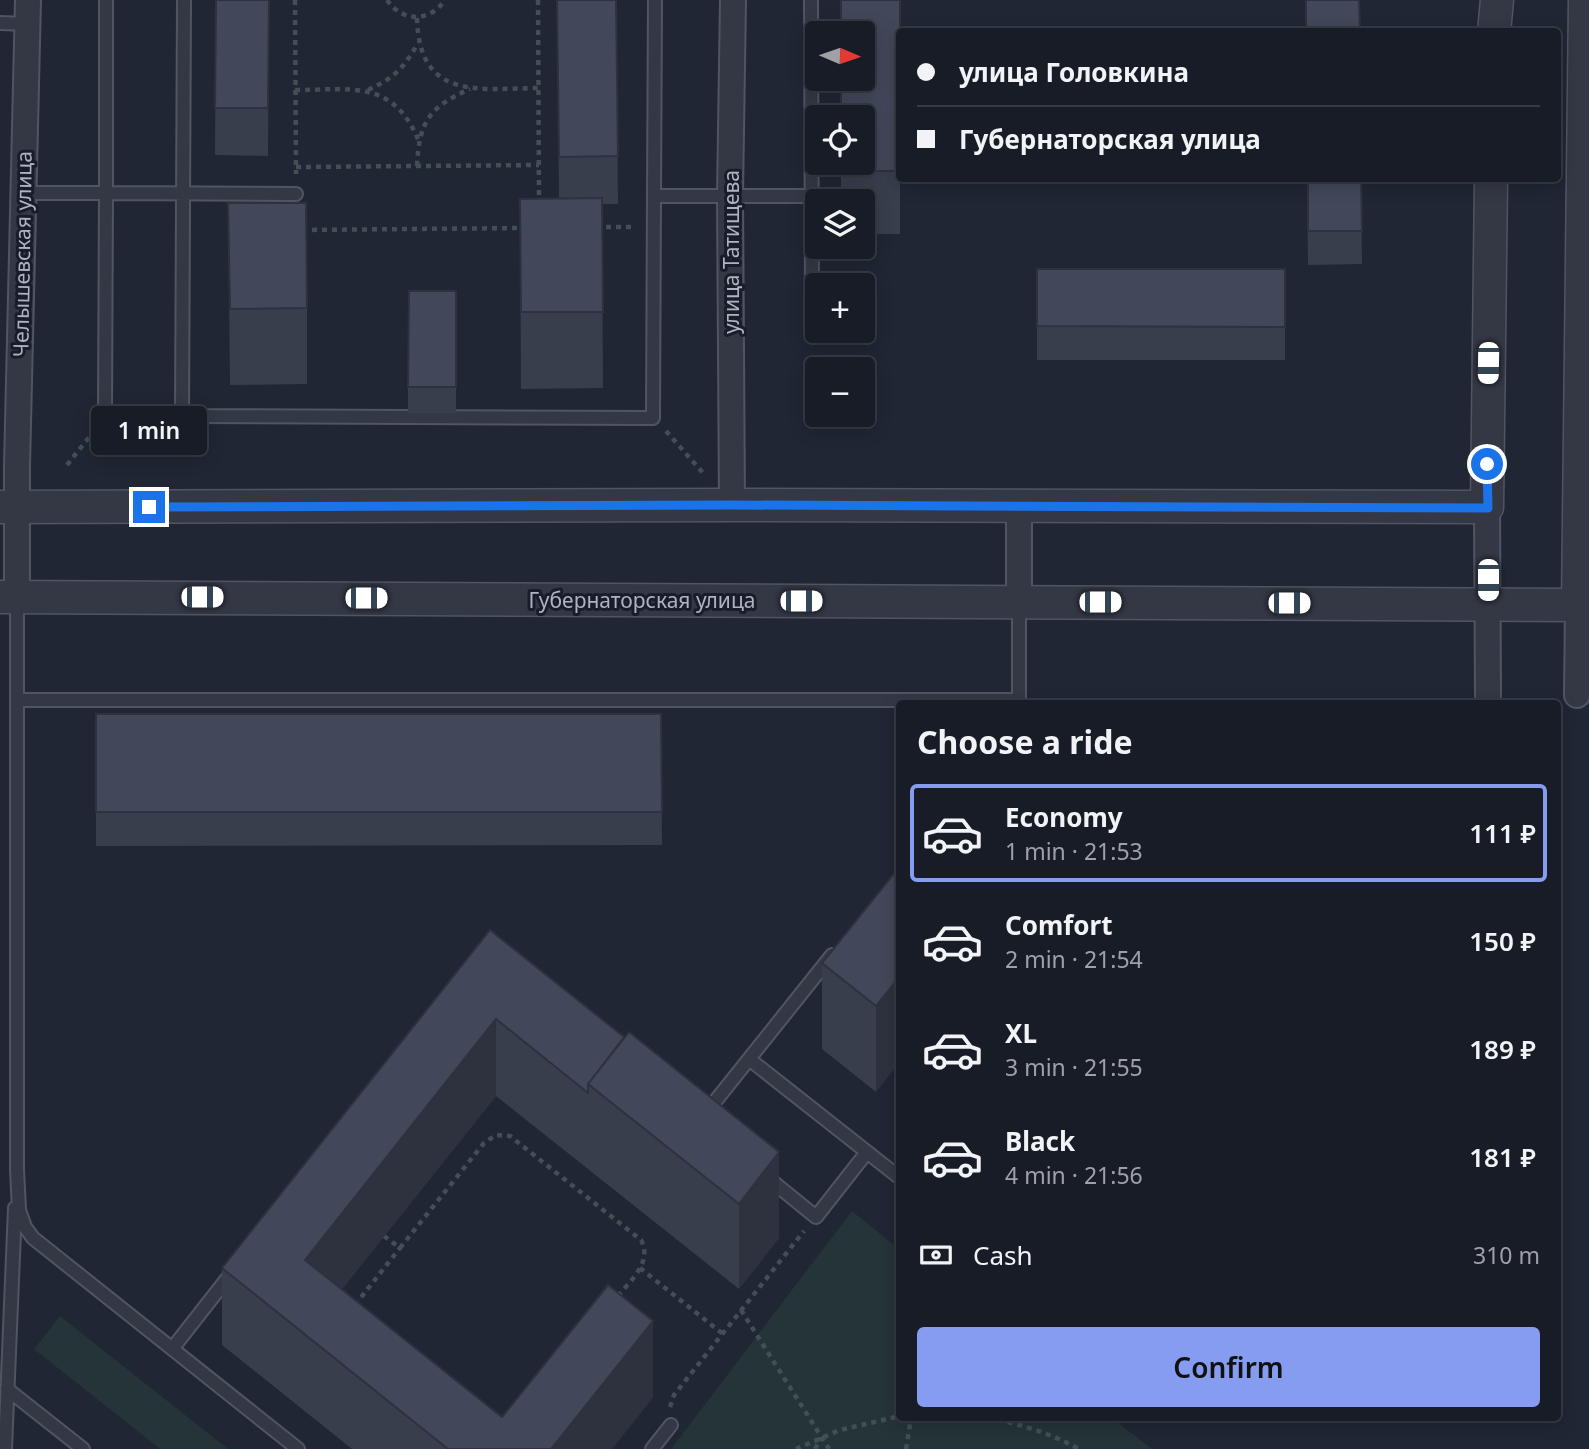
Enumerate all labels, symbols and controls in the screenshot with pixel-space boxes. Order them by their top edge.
north arrow [805,21,875,91]
map controls [805,21,875,427]
text: улица Головкина [959,54,1189,90]
button: locate [805,105,875,175]
text: Губернаторская улица [959,121,1261,157]
street label: Челышевская улица [6,151,38,357]
street label: улица Татищева [717,170,745,334]
button: layers [805,189,875,259]
button: + [805,273,875,343]
car [1478,342,1499,384]
button: − [805,357,875,427]
callout: 1 min [91,406,207,454]
text: 1 min [118,414,180,446]
route start [1471,448,1503,480]
route end [133,491,165,523]
car [1478,559,1499,601]
street label: Губернаторская улица [529,586,755,614]
car [182,587,224,608]
car [346,588,388,609]
car [781,591,823,612]
car [1080,592,1122,613]
car [1269,593,1311,614]
text: Choose a ride [917,720,1133,763]
text: Economy [1005,799,1123,835]
icon: car [921,802,984,865]
text: 111 ₽ [1469,815,1536,851]
text: 1 min · 21:53 [1005,835,1143,867]
text: Comfort [1005,907,1113,943]
icon: car [921,910,984,973]
text: 150 ₽ [1469,923,1536,959]
text: 2 min · 21:54 [1005,943,1143,975]
text: XL [1005,1015,1037,1051]
icon: car [921,1018,984,1081]
text: 189 ₽ [1469,1031,1536,1067]
text: 3 min · 21:55 [1005,1051,1143,1083]
text: Black [1005,1123,1075,1159]
icon: car [921,1126,984,1189]
text: 181 ₽ [1469,1139,1536,1175]
text: 4 min · 21:56 [1005,1159,1143,1191]
icon: cash [917,1236,955,1274]
text: Cash [973,1237,1033,1273]
text: 310 m [1473,1239,1540,1271]
button: Confirm [917,1327,1540,1407]

